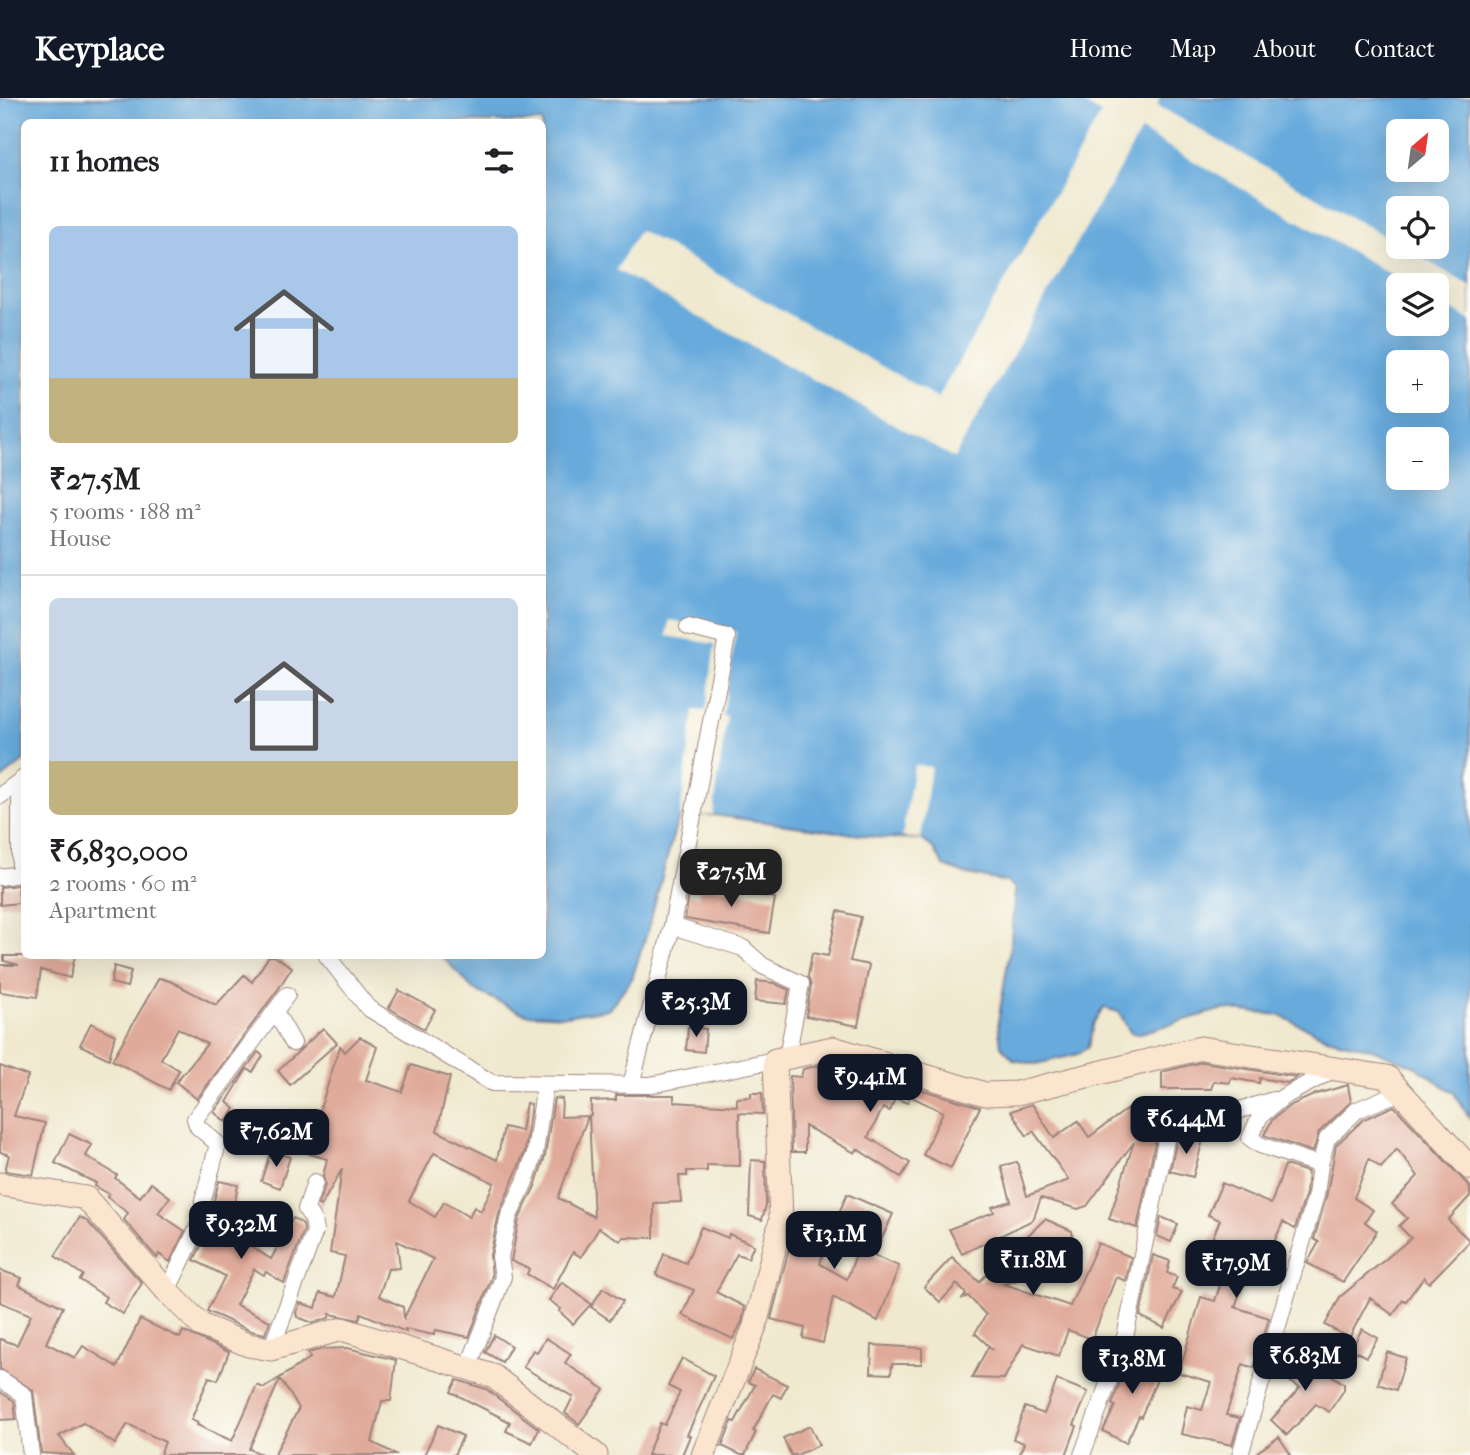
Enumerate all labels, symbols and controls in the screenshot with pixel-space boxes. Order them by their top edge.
text: Keyplace [35,30,165,69]
text: Home [1070,35,1132,63]
text: Map [1170,35,1216,63]
text: About [1254,35,1316,63]
text: Contact [1354,35,1435,63]
north arrow [1386,119,1449,182]
map controls [1386,119,1449,490]
icon: filters [480,142,518,180]
text: 11 homes [49,144,159,179]
button: locate [1386,196,1449,259]
icon: home [221,271,347,397]
button: layers [1386,273,1449,336]
button: + [1386,350,1449,413]
button: − [1386,427,1449,490]
text: ₹27.5M [49,462,141,497]
text: 5 rooms · 188 m² [49,498,201,525]
text: House [49,525,111,552]
icon: home [221,643,347,769]
text: ₹6,830,000 [49,834,188,869]
pin: ₹27.5M [674,850,788,909]
text: ₹27.5M [696,858,766,885]
text: 2 rooms · 60 m² [49,870,196,897]
text: Apartment [49,897,157,924]
pin: ₹25.3M [639,979,753,1039]
text: ₹25.3M [661,988,731,1015]
pin: ₹9.41M [813,1054,927,1114]
text: ₹9.41M [833,1063,907,1090]
pin: ₹6.44M [1129,1096,1243,1156]
text: ₹6.44M [1147,1105,1225,1132]
pin: ₹7.62M [219,1110,333,1169]
text: ₹7.62M [239,1118,313,1145]
pin: ₹9.32M [184,1202,298,1261]
text: ₹9.32M [205,1210,277,1237]
pin: ₹13.1M [777,1212,891,1271]
text: ₹13.1M [802,1220,866,1247]
pin: ₹11.8M [976,1238,1090,1297]
pin: ₹17.9M [1179,1240,1293,1300]
text: ₹11.8M [1000,1246,1066,1273]
text: ₹17.9M [1201,1249,1271,1276]
pin: ₹6.83M [1248,1334,1362,1393]
pin: ₹13.8M [1075,1336,1189,1396]
text: ₹6.83M [1269,1342,1341,1369]
text: ₹13.8M [1098,1345,1166,1372]

